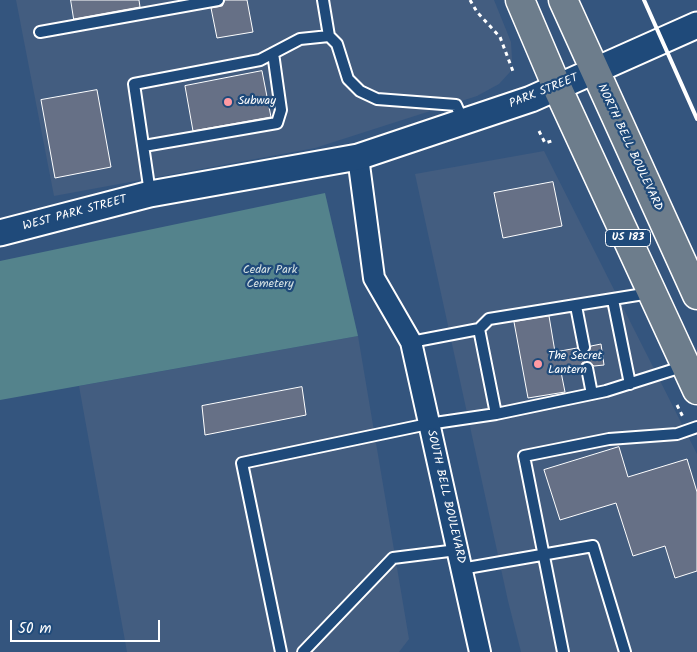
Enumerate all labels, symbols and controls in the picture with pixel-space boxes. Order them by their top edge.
street label: PARK STREET [507,72,581,112]
street label: NORTH BELL BOULEVARD [593,82,665,214]
place label: Subway [238,95,276,109]
marker: Subway [222,96,234,108]
street label: WEST PARK STREET [21,193,129,235]
road number: US 183 [606,230,650,247]
park label: Cedar Park Cemetery [243,264,297,292]
place label: The Secret Lantern [548,350,602,378]
marker: The Secret Lantern [532,358,544,370]
street label: SOUTH BELL BOULEVARD [423,429,467,565]
scale bar [12,610,162,642]
text: 50 m [18,617,52,641]

